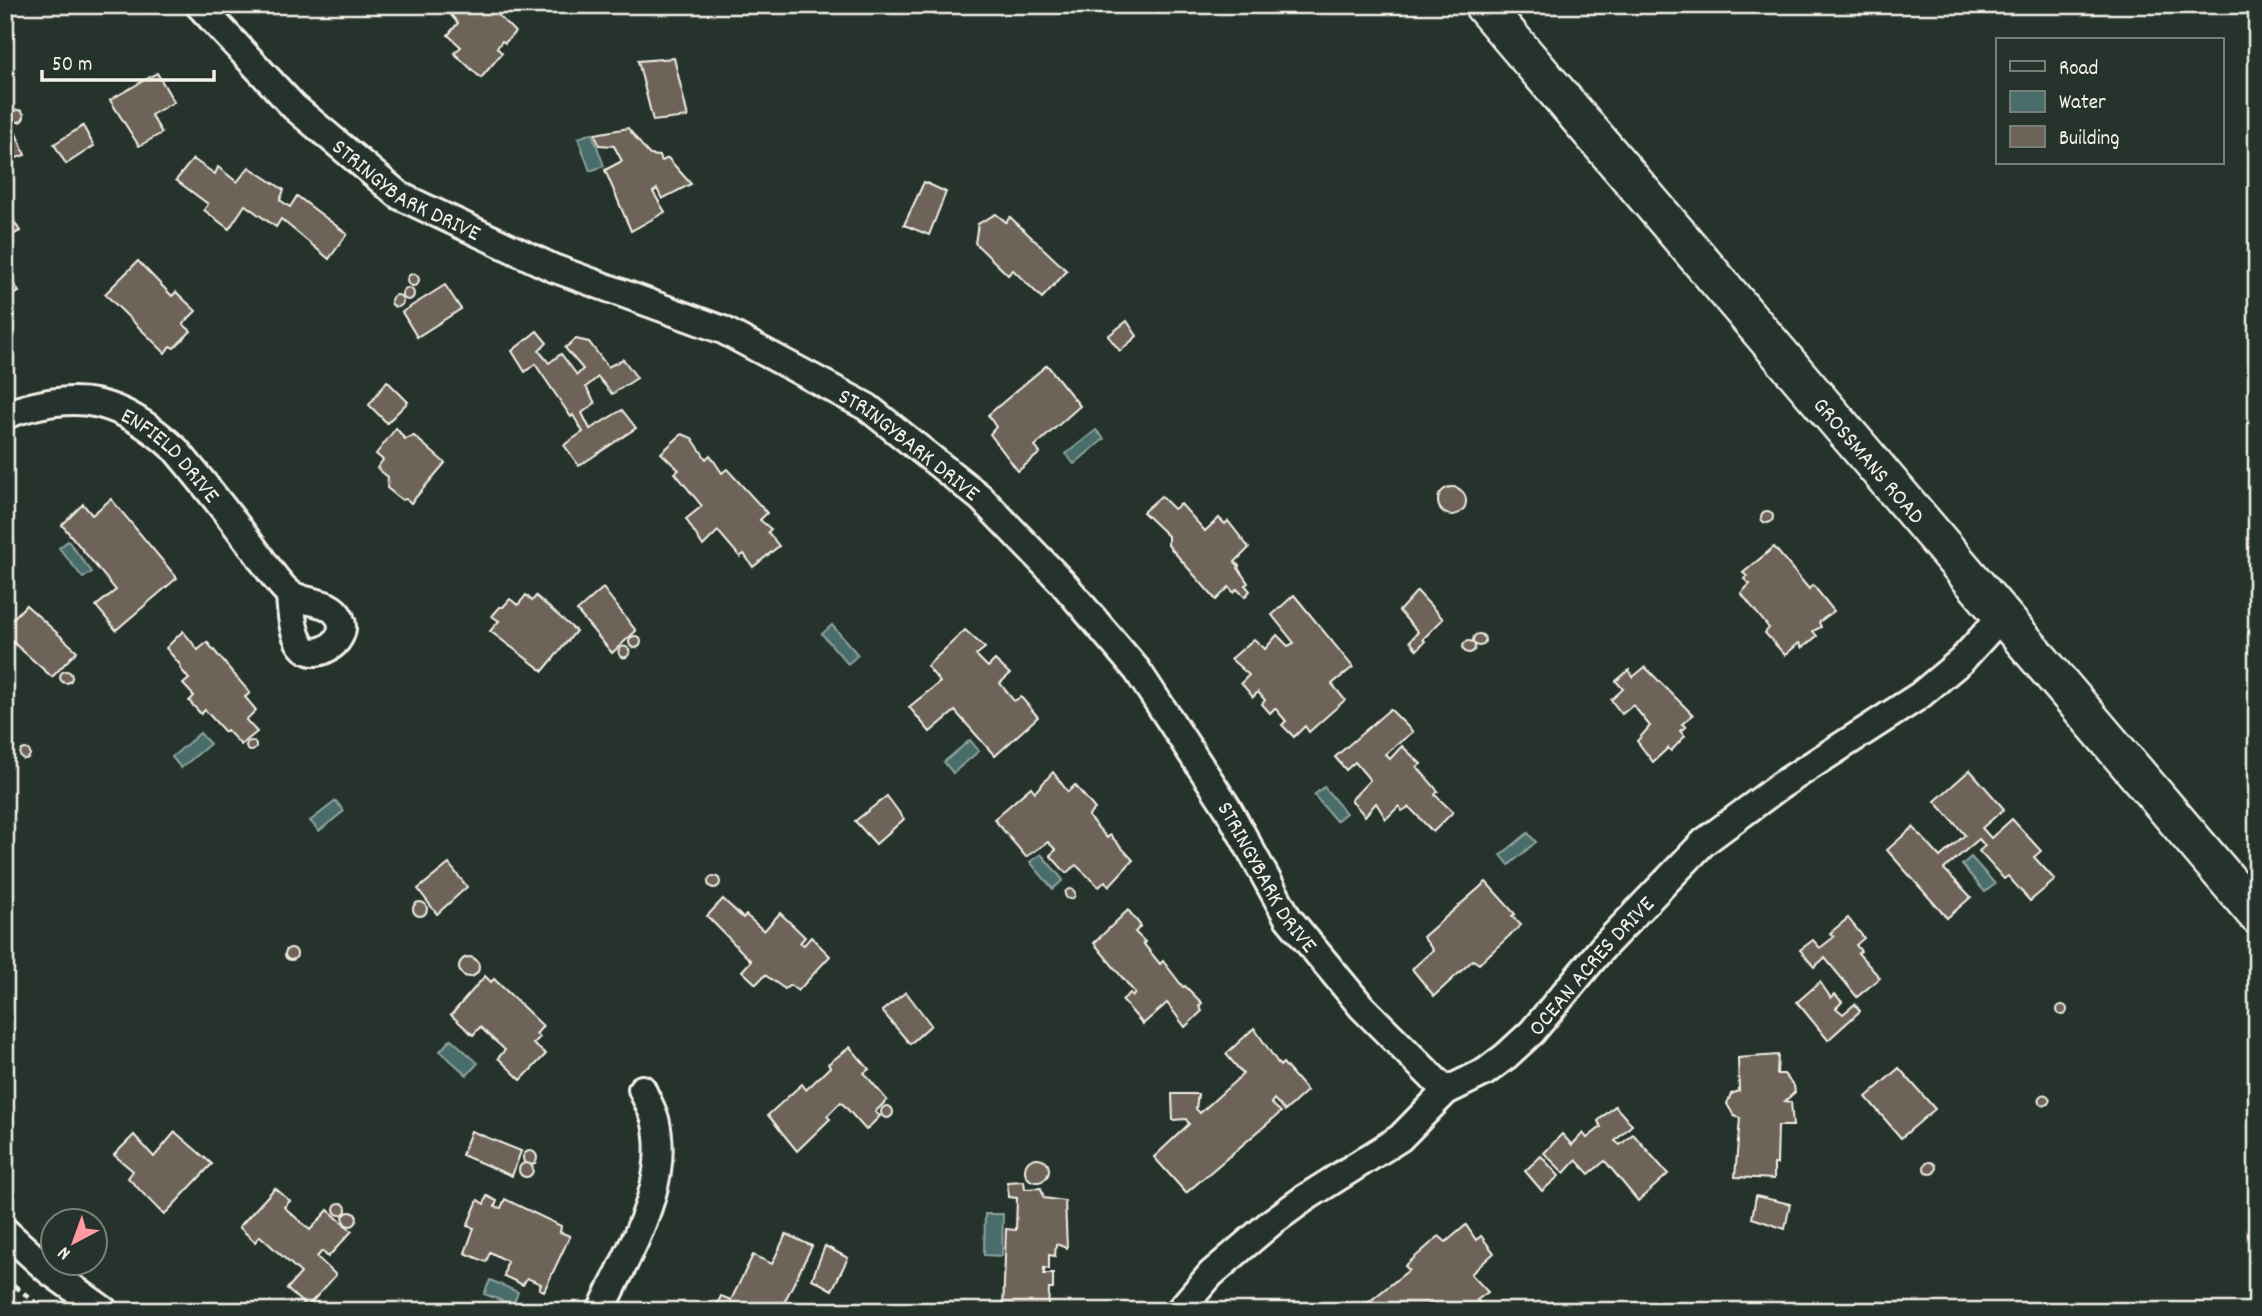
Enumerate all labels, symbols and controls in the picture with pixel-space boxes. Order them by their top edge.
scale bar [42,38,214,82]
legend [1996,38,2224,164]
text: 50 m [52,51,92,81]
text: Road [2059,55,2098,85]
text: Water [2059,89,2106,119]
text: Building [2059,125,2119,155]
street label: STRINGYBARK DRIVE [323,132,486,252]
street label: STRINGYBARK DRIVE [831,381,986,511]
street label: GROSSMANS ROAD [1803,391,1931,533]
street label: ENFIELD DRIVE [114,401,226,512]
street label: STRINGYBARK DRIVE [1207,796,1324,962]
street label: OCEAN ACRES DRIVE [1522,890,1664,1045]
north arrow [38,1208,108,1278]
text: N [53,1239,78,1265]

